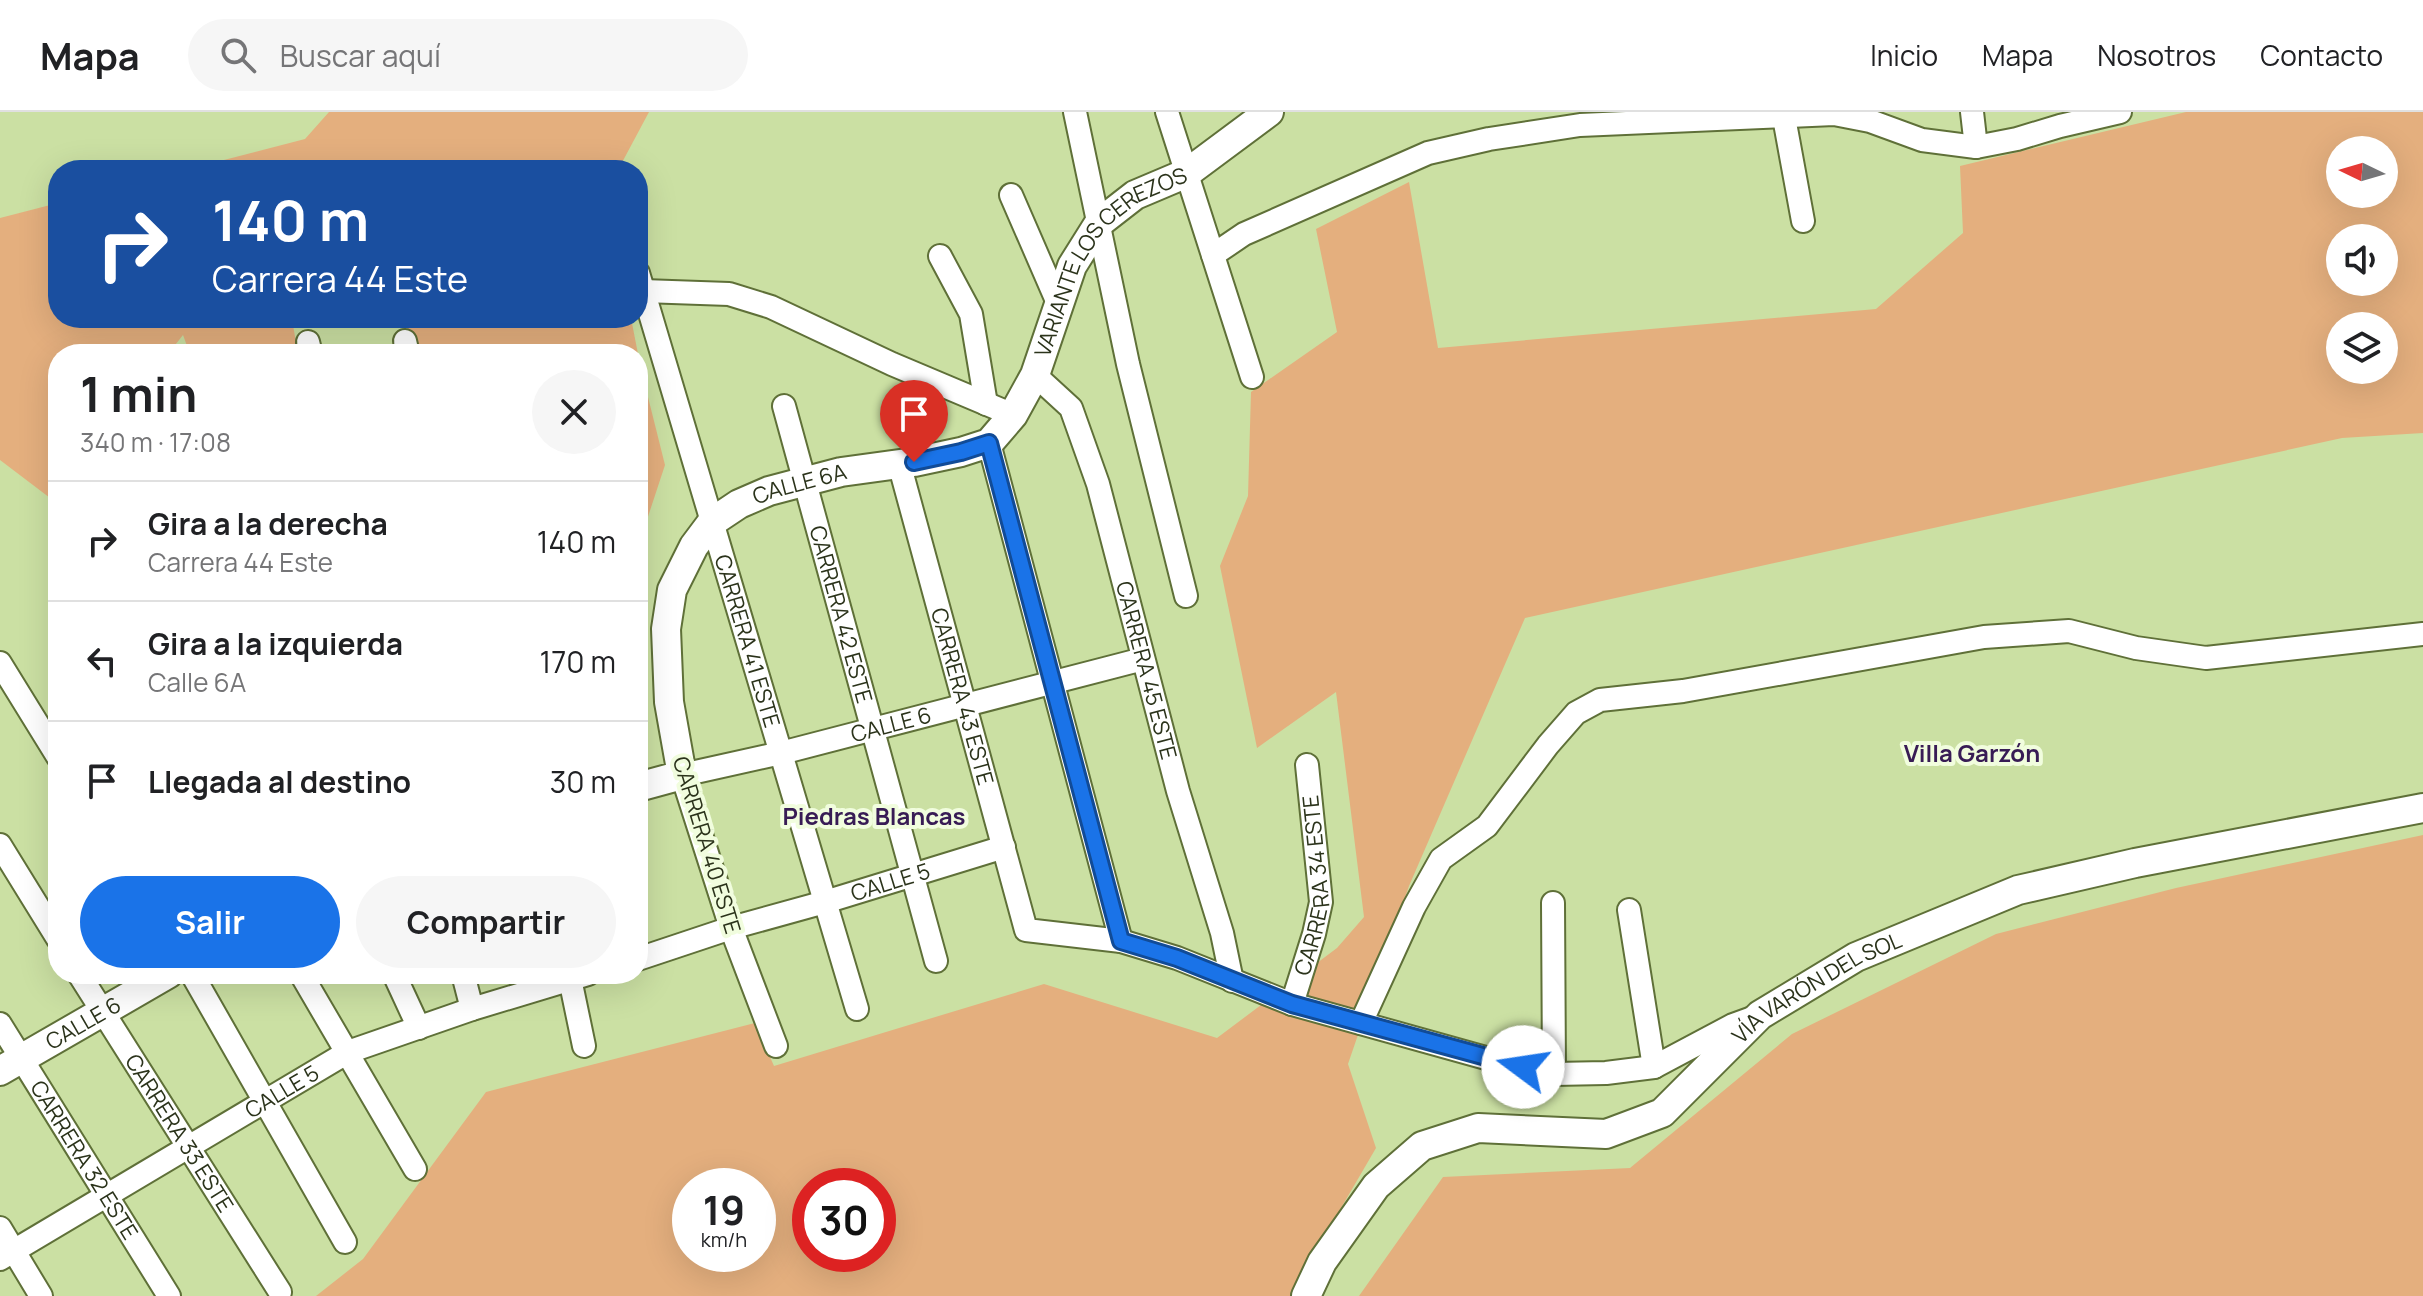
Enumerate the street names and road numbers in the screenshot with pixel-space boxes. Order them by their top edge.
street label: VARIANTE LOS CEREZOS [1027,160,1191,361]
street label: CALLE 6A [748,456,850,511]
street label: CARRERA 42 ESTE [802,522,880,707]
street label: CARRERA 41 ESTE [708,551,787,731]
street label: CARRERA 45 ESTE [1109,578,1184,763]
street label: CARRERA 43 ESTE [924,605,1001,789]
street label: CALLE 6 [847,700,935,749]
street label: CARRERA 40 ESTE [666,753,748,937]
street label: CARRERA 34 ESTE [1287,794,1337,979]
street label: CALLE 5 [847,856,934,908]
street label: VÍA VARÓN DEL SOL [1725,925,1906,1050]
street label: CALLE 6 [40,989,126,1057]
street label: CARRERA 33 ESTE [118,1048,241,1218]
street label: CALLE 5 [239,1058,325,1125]
street label: CARRERA 32 ESTE [24,1075,145,1245]

